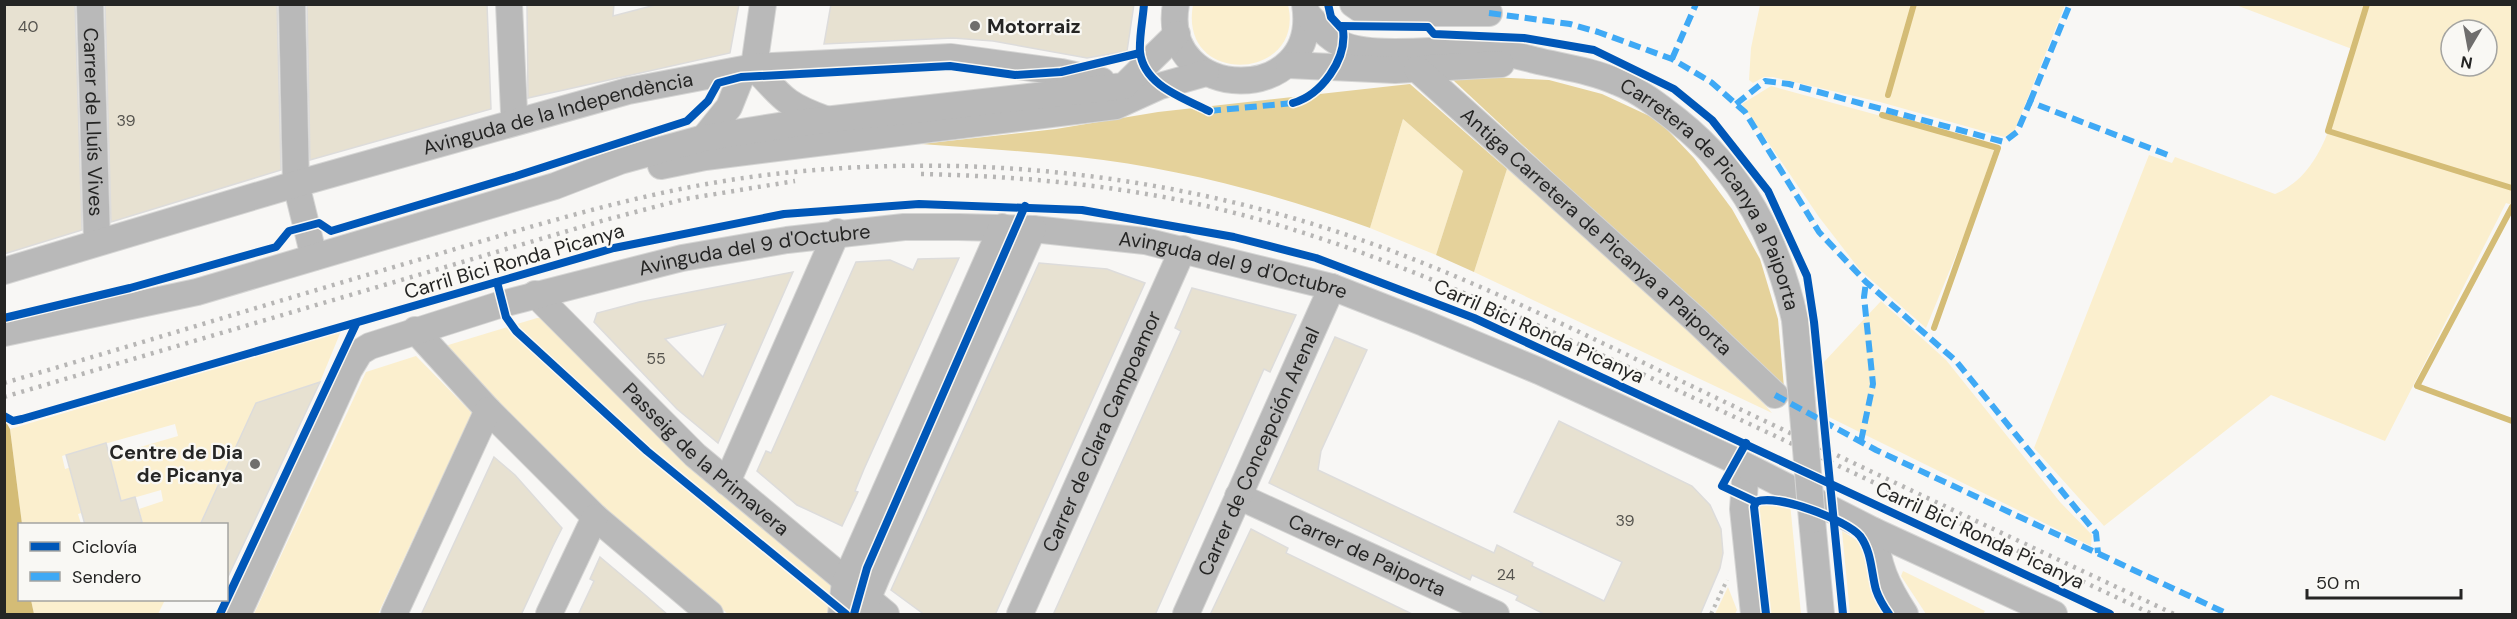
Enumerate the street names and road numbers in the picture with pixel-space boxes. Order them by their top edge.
street label: Carrer de Lluís Vives [78,27,109,217]
street label: Avinguda de la Independència [420,66,695,161]
street label: Carretera de Picanya a Paiporta [1616,72,1805,313]
street label: Antiga Carretera de Picanya a Paiporta [1455,102,1738,361]
street label: Carril Bici Ronda Picanya [401,217,627,305]
street label: Avinguda del 9 d'Octubre [636,218,872,282]
street label: Avinguda del 9 d'Octubre [1117,225,1351,305]
street label: Carril Bici Ronda Picanya [1430,273,1648,389]
street label: Carrer de Clara Campoamor [1036,307,1167,556]
street label: Carrer de Concepción Arenal [1192,323,1325,580]
street label: Passeig de la Primavera [617,377,795,541]
street label: Carril Bici Ronda Picanya [1871,475,2089,595]
street label: Carrer de Paiporta [1284,508,1450,602]

